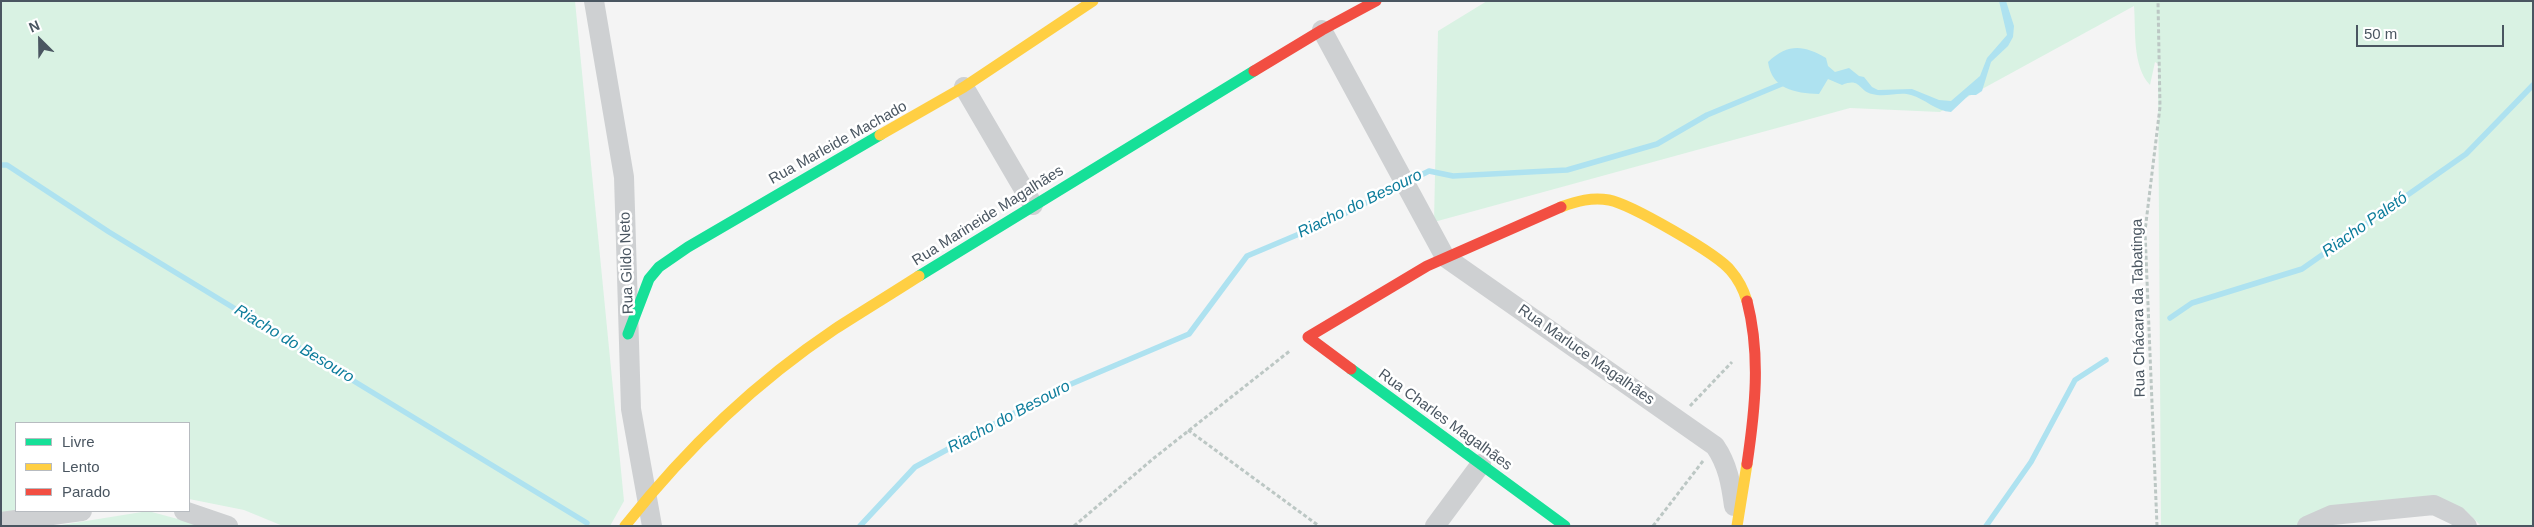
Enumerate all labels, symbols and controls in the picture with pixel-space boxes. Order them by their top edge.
north arrow [15,15,65,65]
scale bar [2359,15,2506,47]
text: N [26,17,42,36]
text: 50 m [2364,25,2397,42]
street label: Rua Marleide Machado [766,98,910,188]
street label: Rua Marineide Magalhães [909,162,1067,270]
water label: Riacho do Besouro [1295,166,1425,242]
water label: Riacho Paletó [2319,189,2411,261]
street label: Rua Gildo Neto [616,211,638,315]
street label: Rua Chácara da Tabatinga [2128,219,2150,397]
water label: Riacho do Besouro [231,301,357,387]
street label: Rua Marluce Magalhães [1514,301,1658,409]
street label: Rua Charles Magalhães [1375,365,1515,475]
water label: Riacho do Besouro [944,377,1074,457]
legend [15,422,190,512]
text: Livre [62,433,95,450]
text: Lento [62,458,100,475]
text: Parado [62,483,110,500]

